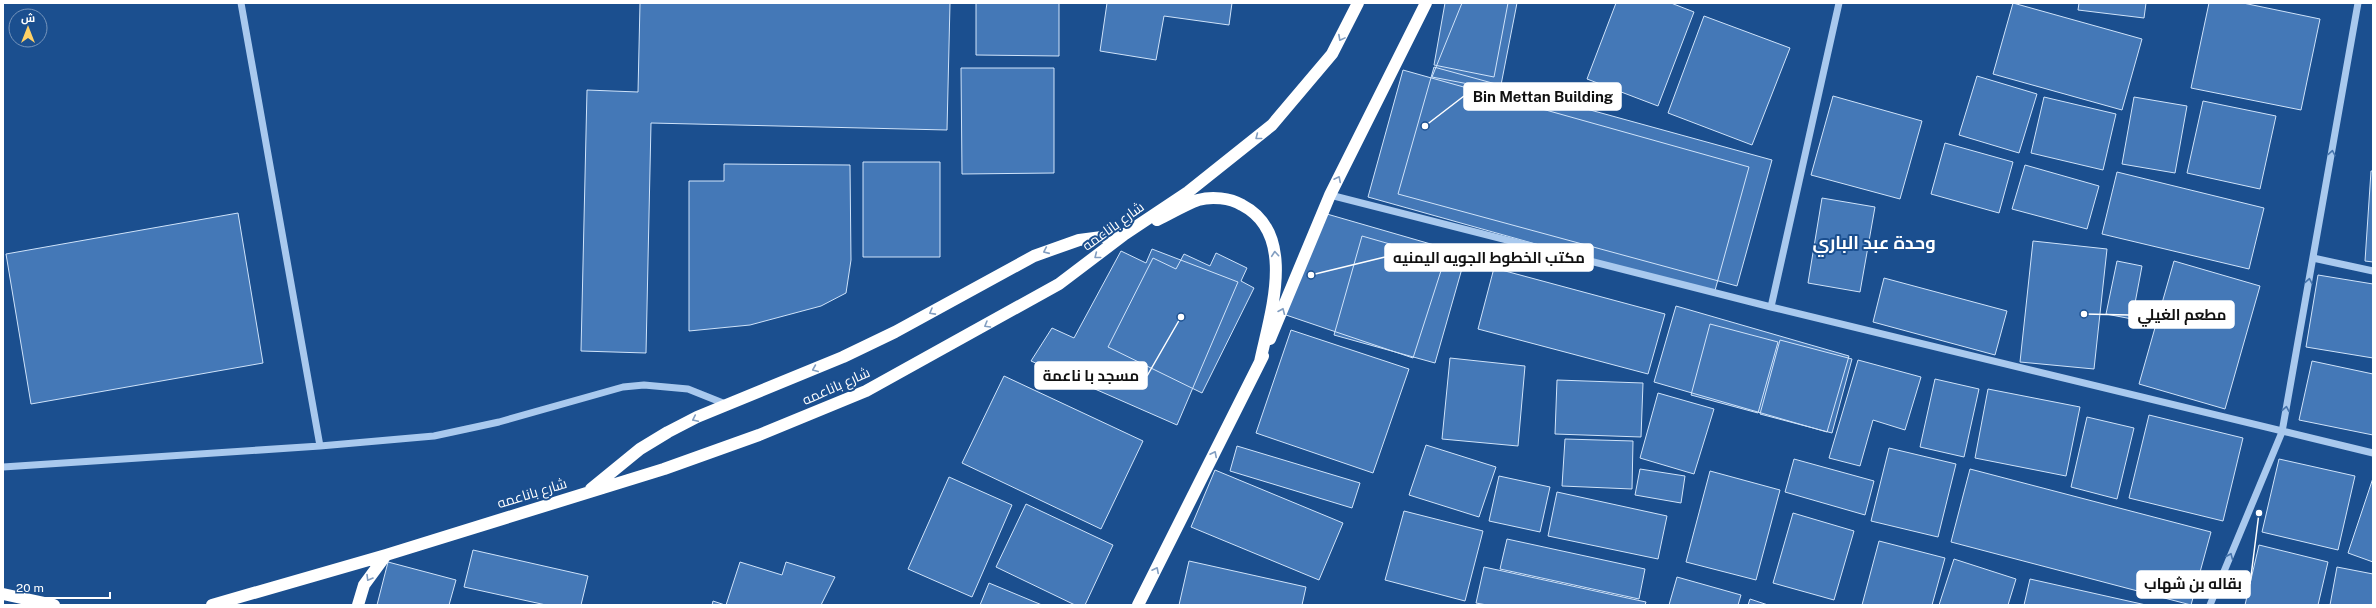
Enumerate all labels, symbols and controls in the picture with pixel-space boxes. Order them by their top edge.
north arrow [8,8,48,48]
text: ش [21,12,35,25]
one-way arrow [1338,34,1346,41]
callout: Bin Mettan Building [1464,83,1621,110]
text: Bin Mettan Building [1473,88,1614,105]
one-way arrow [1255,132,1262,139]
one-way arrow [2327,150,2336,156]
one-way arrow [1333,175,1341,183]
street label: شارع باناعمه [1079,198,1147,254]
district label: وحدة عبد الباري [1812,232,1936,257]
callout: مكتب الخطوط الجويه اليمنيه [1385,244,1593,271]
one-way arrow [1043,246,1051,254]
text: مكتب الخطوط الجويه اليمنيه [1393,249,1585,267]
one-way arrow [1270,251,1279,257]
one-way arrow [1095,252,1102,259]
one-way arrow [2304,278,2313,284]
callout: مطعم الغيلي [2129,301,2234,328]
text: مطعم الغيلي [2138,306,2226,327]
one-way arrow [928,307,936,315]
one-way arrow [1277,308,1285,315]
one-way arrow [984,320,991,327]
callout: مسجد با ناعمة [1035,362,1147,389]
street label: شارع باناعمه [800,364,873,409]
one-way arrow [811,364,819,372]
text: مسجد با ناعمة [1043,367,1139,384]
one-way arrow [2281,406,2290,412]
one-way arrow [691,414,699,422]
one-way arrow [1209,451,1217,458]
street label: شارع باناعمه [495,475,569,512]
one-way arrow [2226,553,2234,560]
one-way arrow [1151,567,1159,574]
callout: بقاله بن شهاب [2137,571,2250,598]
scale bar [10,574,110,600]
one-way arrow [366,574,373,581]
text: بقاله بن شهاب [2144,575,2242,593]
text: 20 m [16,581,44,595]

